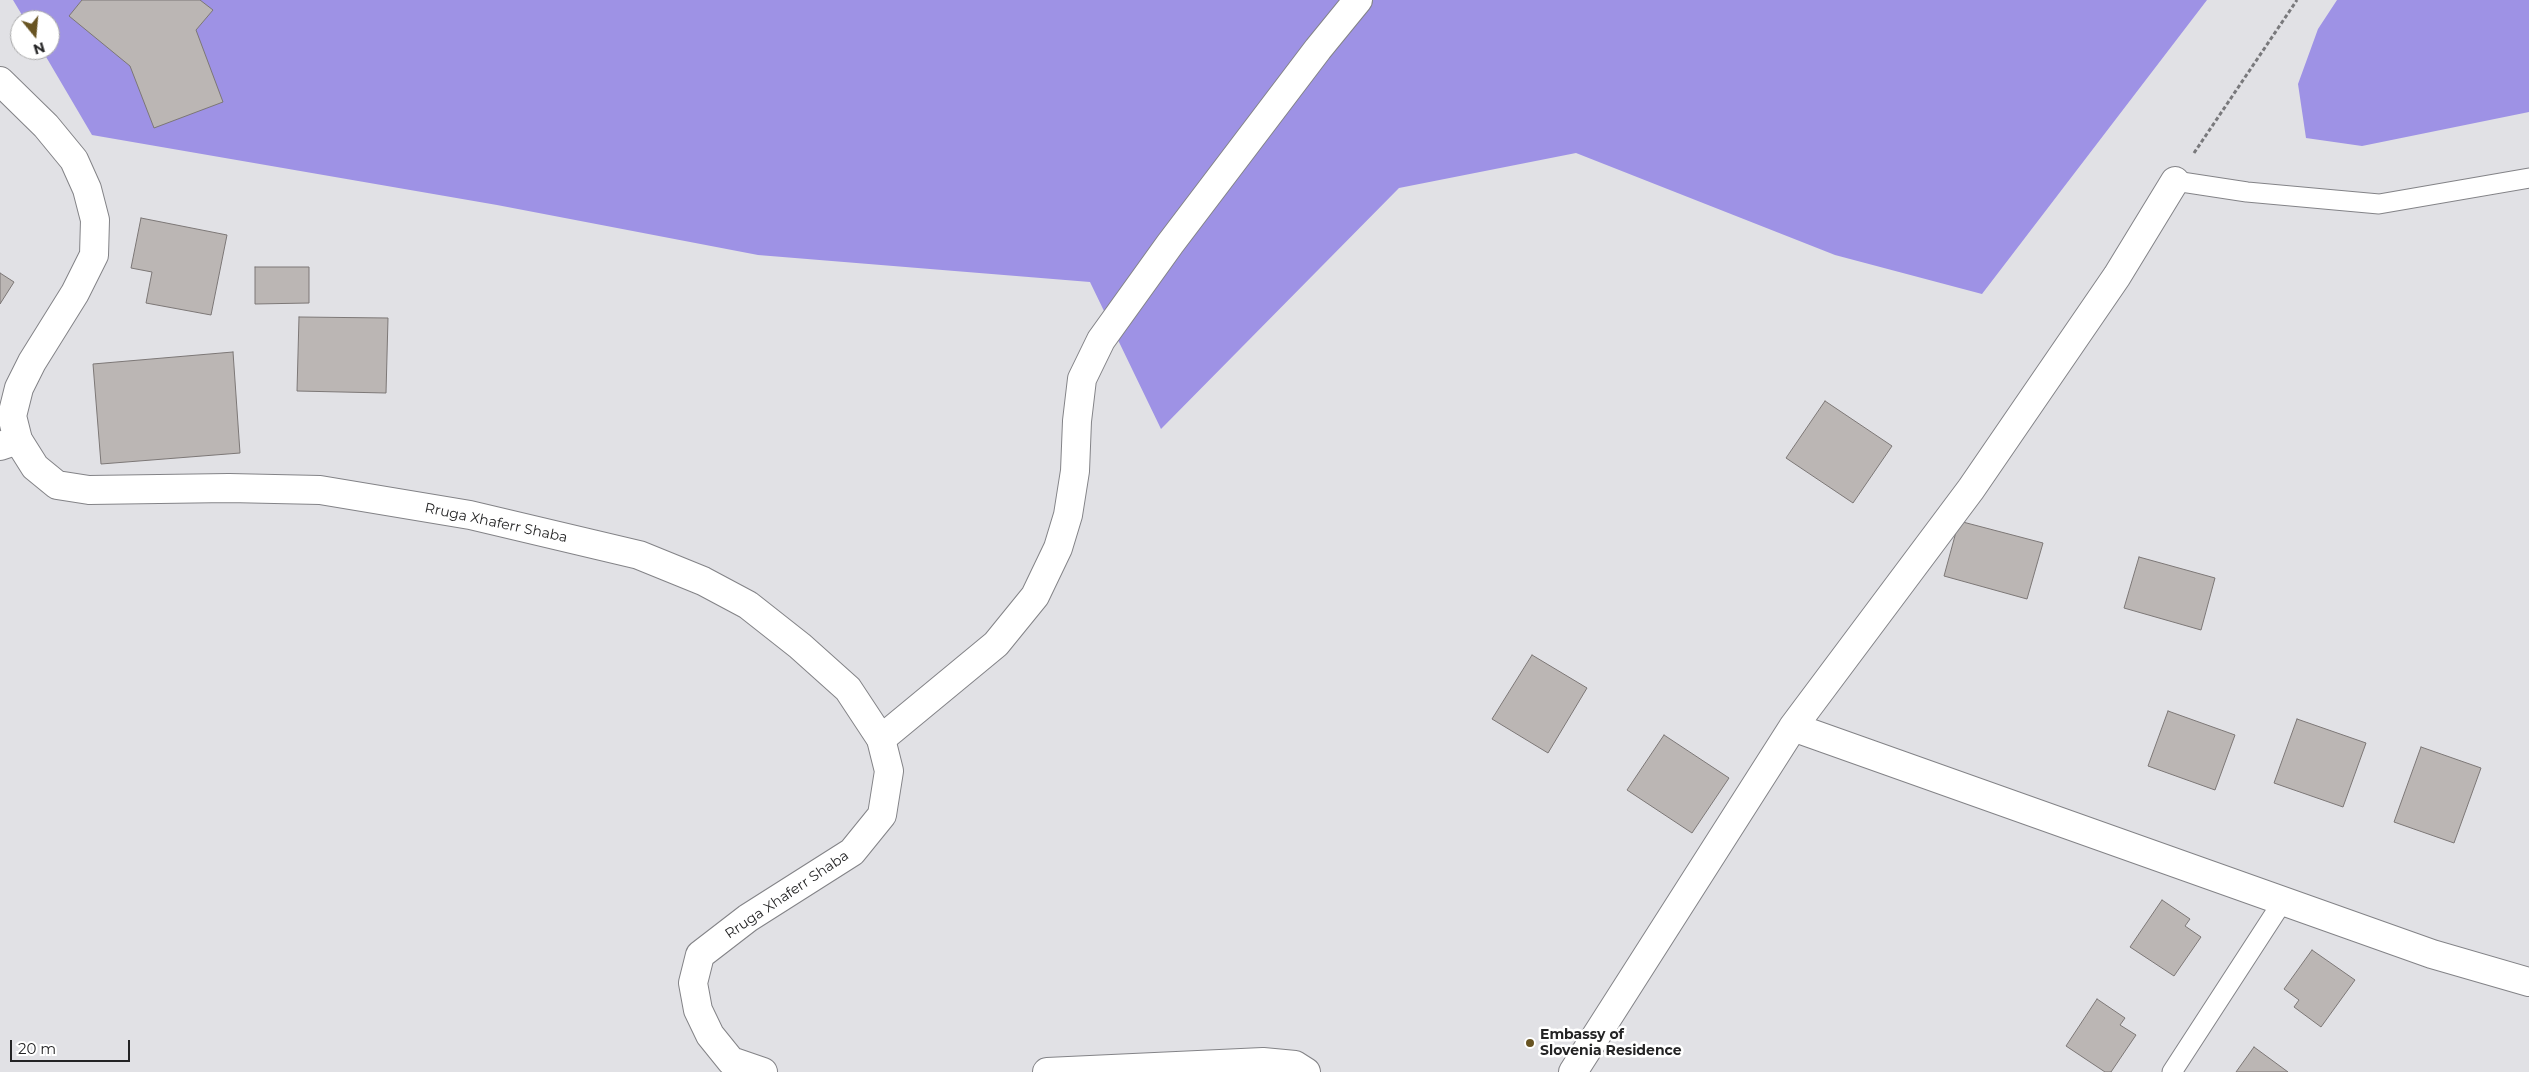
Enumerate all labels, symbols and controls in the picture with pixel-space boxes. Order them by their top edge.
north arrow [10,10,60,60]
text: N [31,38,47,59]
street label: Rruga Xhaferr Shaba [423,500,569,546]
street label: Rruga Xhaferr Shaba [722,847,852,943]
place label: Embassy of Slovenia Residence [1540,1027,1682,1060]
scale bar [12,1030,132,1062]
marker: Embassy of Slovenia Residence [1524,1037,1536,1049]
text: 20 m [18,1039,56,1058]

